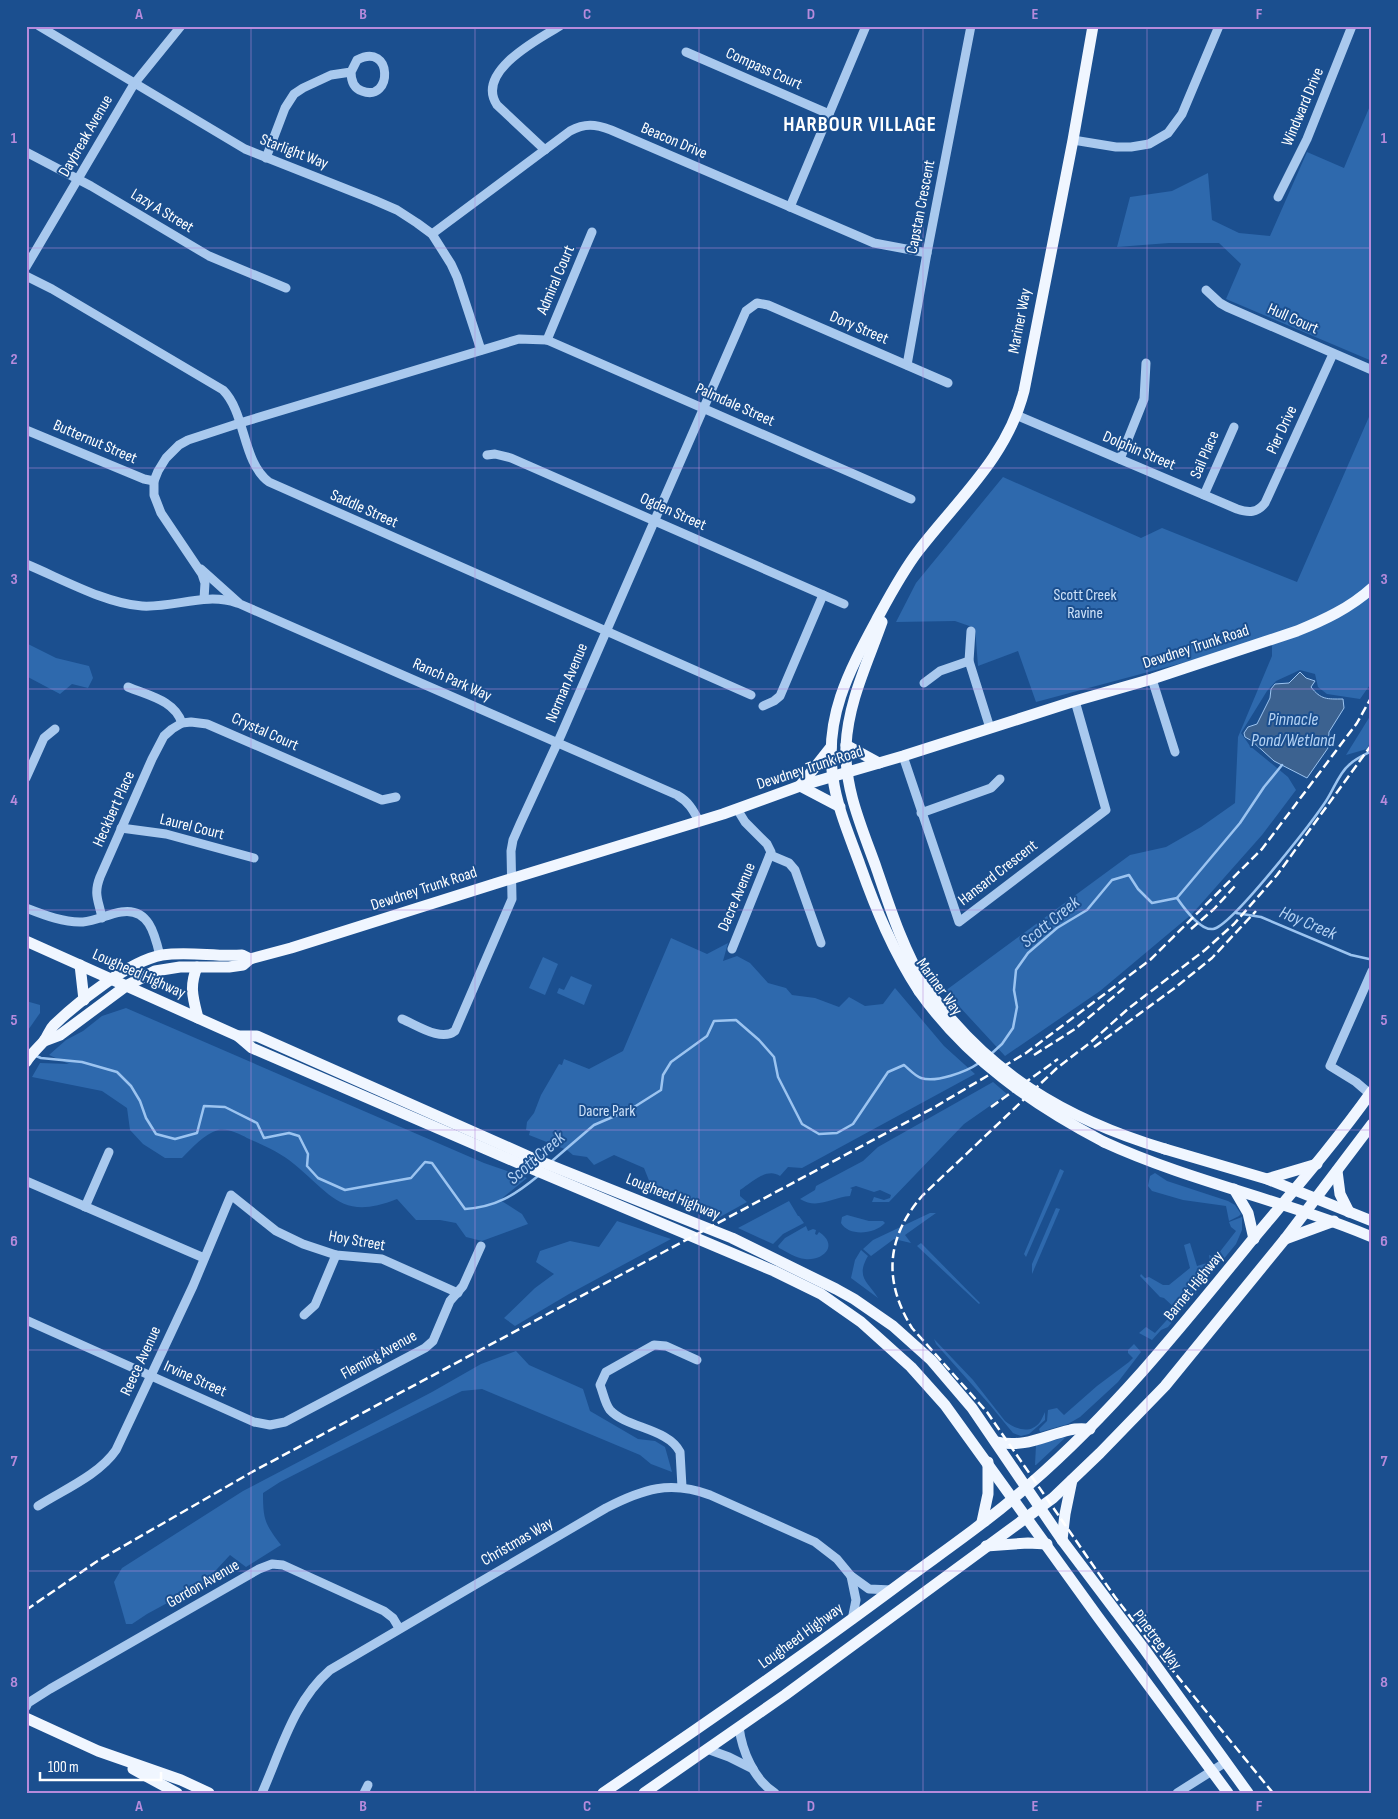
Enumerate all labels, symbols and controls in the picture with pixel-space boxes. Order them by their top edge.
text: A [134,5,143,24]
text: B [359,5,367,24]
text: C [583,5,591,24]
text: D [807,5,815,24]
text: E [1032,5,1039,24]
text: F [1256,5,1263,24]
street label: Compass Court [723,44,805,94]
street label: Windward Drive [1278,65,1328,149]
street label: Daybreak Avenue [55,92,117,180]
district label: HARBOUR VILLAGE [783,112,937,137]
street label: Beacon Drive [638,119,710,163]
text: 1 [11,129,18,148]
text: 1 [1381,129,1388,148]
street label: Starlight Way [257,130,331,174]
street label: Capstan Crescent [903,158,939,256]
street label: Lazy A Street [127,185,197,237]
street label: Admiral Court [533,243,579,318]
street label: Mariner Way [1004,287,1036,355]
street label: Hull Court [1265,299,1322,339]
street label: Dory Street [827,307,891,349]
text: 2 [10,350,18,369]
text: 2 [1380,350,1388,369]
street label: Palmdale Street [693,379,778,431]
street label: Pier Drive [1263,403,1301,457]
street label: Butternut Street [50,416,140,468]
street label: Dolphin Street [1100,427,1178,475]
street label: Sail Place [1186,428,1224,482]
street label: Saddle Street [327,486,401,532]
street label: Ogden Street [637,489,709,535]
text: 3 [10,570,18,589]
text: 3 [1380,570,1388,589]
park label: Scott Creek Ravine [1053,586,1117,623]
street label: Dewdney Trunk Road [1141,621,1251,673]
street label: Norman Avenue [542,640,592,726]
street label: Ranch Park Way [410,654,494,706]
street label: Crystal Court [229,709,302,755]
water label: Pinnacle Pond/Wetland [1251,709,1336,751]
street label: Dewdney Trunk Road [755,742,865,794]
street label: Heckbert Place [89,768,139,850]
text: 4 [10,791,18,810]
text: 4 [1380,791,1388,810]
street label: Laurel Court [158,810,226,844]
street label: Hansard Crescent [955,836,1042,910]
street label: Dacre Avenue [714,860,760,934]
street label: Dewdney Trunk Road [369,863,479,915]
water label: Scott Creek [1016,891,1085,952]
water label: Hoy Creek [1276,902,1341,945]
street label: Lougheed Highway [90,945,188,1003]
street label: Mariner Way [912,955,966,1019]
text: 5 [10,1011,18,1030]
text: 5 [1380,1011,1388,1030]
park label: Dacre Park [579,1102,635,1121]
water label: Scott Creek [503,1126,570,1189]
street label: Lougheed Highway [623,1170,723,1224]
street label: Hoy Street [327,1227,387,1255]
text: 6 [10,1232,18,1251]
text: 6 [1380,1232,1388,1251]
street label: Barnet Highway [1160,1247,1228,1325]
street label: Reece Avenue [117,1323,165,1399]
street label: Fleming Avenue [338,1326,420,1384]
street label: Irvine Street [161,1357,229,1401]
text: 7 [11,1452,18,1471]
text: 7 [1381,1452,1388,1471]
street label: Christmas Way [478,1514,556,1570]
street label: Gordon Avenue [163,1556,243,1612]
street label: Lougheed Highway [755,1599,847,1673]
street label: Pinetree Way [1128,1606,1186,1674]
text: 8 [10,1673,18,1692]
text: 8 [1380,1673,1388,1692]
scale bar [40,1749,161,1781]
text: 100 m [48,1758,79,1777]
text: A [134,1797,143,1816]
text: B [359,1797,367,1816]
text: C [583,1797,591,1816]
text: D [807,1797,815,1816]
text: E [1032,1797,1039,1816]
text: F [1256,1797,1263,1816]

